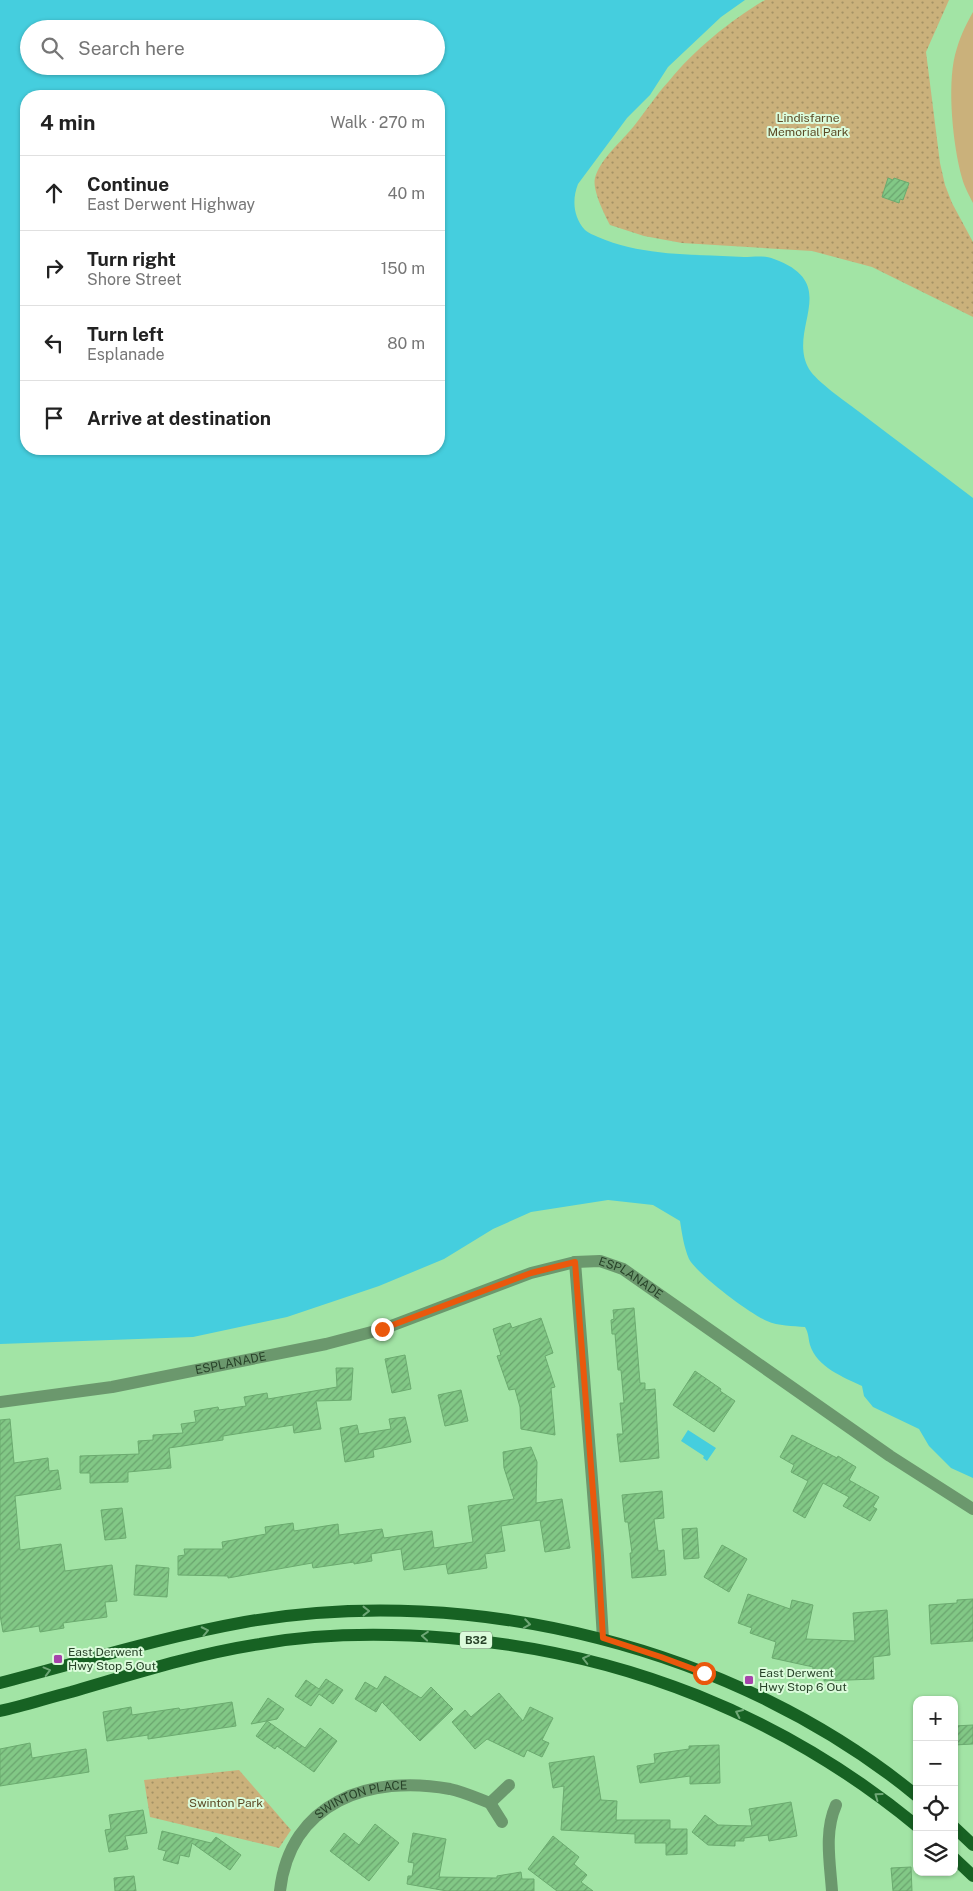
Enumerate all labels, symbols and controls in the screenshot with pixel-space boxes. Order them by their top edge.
search box [20,20,445,75]
icon: search [38,34,66,62]
text: Search here [78,37,185,59]
text: 4 min [40,110,95,135]
park label: Lindisfarne Memorial Park [768,111,849,139]
text: Walk · 270 m [330,113,425,132]
text: Continue [87,173,169,195]
icon: ahead [40,179,68,207]
text: 40 m [387,184,425,203]
text: East Derwent Highway [87,195,255,214]
text: Turn right [87,248,176,270]
icon: right [40,254,68,282]
text: 150 m [381,259,425,278]
text: Shore Street [87,270,182,289]
text: Turn left [87,323,164,345]
icon: left [40,329,68,357]
text: 80 m [387,334,425,353]
text: Esplanade [87,345,165,364]
icon: arrive [40,404,68,432]
text: Arrive at destination [87,407,271,429]
street label: ESPLANADE [597,1254,665,1302]
route end [371,1318,394,1341]
street label: ESPLANADE [194,1349,267,1377]
one-way arrow [362,1606,370,1616]
one-way arrow [524,1618,532,1629]
one-way arrow [200,1626,209,1637]
one-way arrow [421,1631,429,1642]
road number: B32 [460,1632,492,1648]
place label: East Derwent Hwy Stop 5 Out [68,1645,156,1673]
marker: East Derwent Hwy Stop 5 Out [52,1653,64,1665]
one-way arrow [582,1654,590,1664]
route start [693,1662,716,1685]
one-way arrow [43,1666,52,1677]
place label: East Derwent Hwy Stop 6 Out [759,1666,847,1694]
marker: East Derwent Hwy Stop 6 Out [743,1674,755,1686]
map controls [913,1696,958,1876]
button: + [913,1696,958,1741]
one-way arrow [735,1708,744,1719]
button: − [913,1741,958,1786]
street label: SWINTON PLACE [312,1778,407,1822]
button: locate [913,1786,958,1831]
one-way arrow [874,1793,884,1802]
park label: Swinton Park [189,1796,263,1810]
button: layers [913,1831,958,1876]

